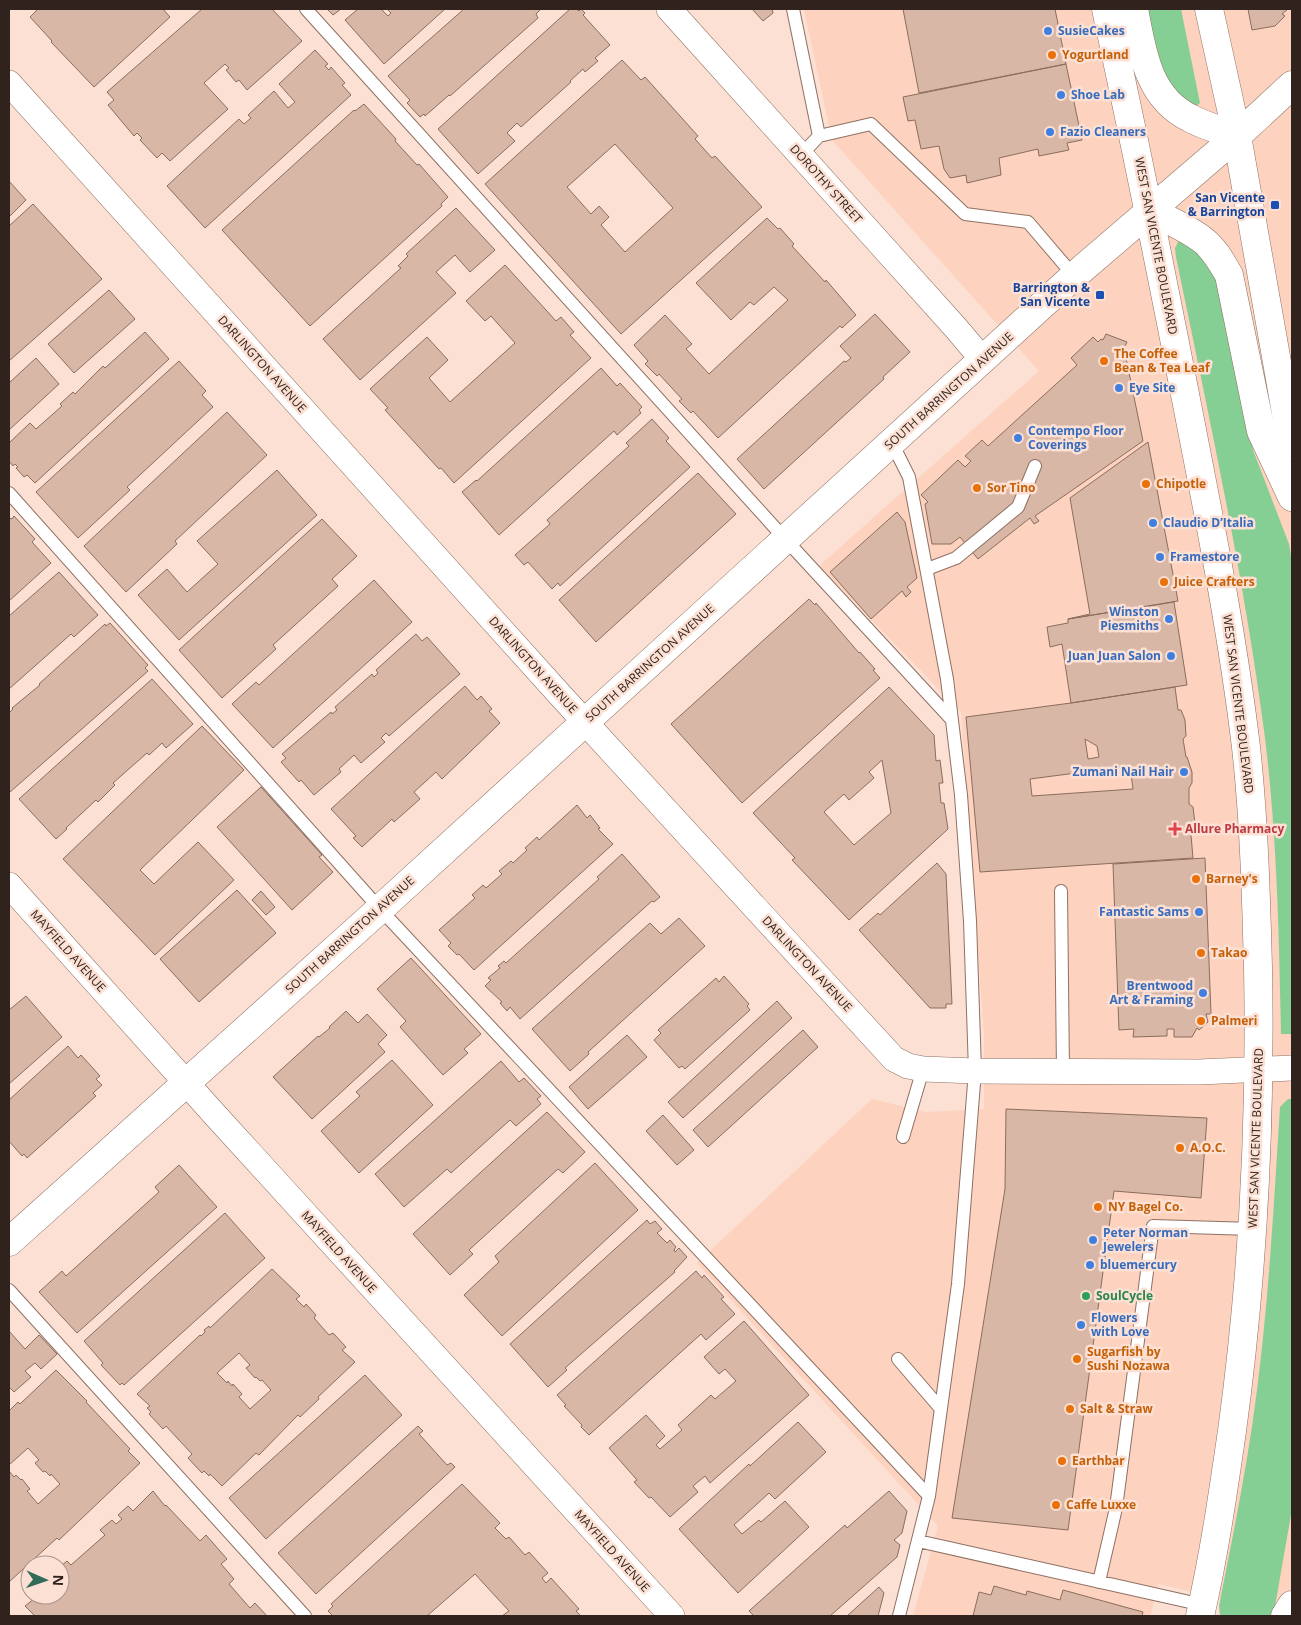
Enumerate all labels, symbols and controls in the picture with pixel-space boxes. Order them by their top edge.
place label: SusieCakes [1058,22,1125,39]
marker: SusieCakes [1042,25,1054,37]
place label: Yogurtland [1062,46,1129,63]
marker: Yogurtland [1046,49,1058,61]
place label: Shoe Lab [1071,86,1125,103]
marker: Shoe Lab [1055,89,1067,101]
place label: Fazio Cleaners [1060,123,1146,140]
marker: Fazio Cleaners [1044,126,1056,138]
street label: DOROTHY STREET [786,141,867,227]
street label: WEST SAN VICENTE BOULEVARD [1131,156,1182,336]
place label: San Vicente & Barrington [1188,189,1265,220]
marker: San Vicente & Barrington [1269,199,1281,211]
place label: Barrington & San Vicente [1013,279,1090,310]
marker: Barrington & San Vicente [1094,289,1106,301]
street label: DARLINGTON AVENUE [214,312,311,416]
street label: SOUTH BARRINGTON AVENUE [880,328,1017,453]
place label: The Coffee Bean & Tea Leaf [1114,345,1211,376]
marker: The Coffee Bean & Tea Leaf [1098,355,1110,367]
place label: Eye Site [1129,379,1175,396]
marker: Eye Site [1113,382,1125,394]
place label: Contempo Floor Coverings [1028,422,1124,453]
marker: Contempo Floor Coverings [1012,432,1024,444]
place label: Chipotle [1156,475,1206,492]
marker: Chipotle [1140,478,1152,490]
place label: Sor Tino [987,479,1036,496]
marker: Sor Tino [971,482,983,494]
place label: Claudio D’Italia [1163,514,1254,531]
marker: Claudio D’Italia [1147,517,1159,529]
place label: Framestore [1170,548,1239,565]
marker: Framestore [1154,551,1166,563]
place label: Juice Crafters [1173,573,1255,590]
marker: Juice Crafters [1158,576,1170,588]
street label: SOUTH BARRINGTON AVENUE [581,600,718,725]
place label: Winston Piesmiths [1100,603,1159,634]
street label: DARLINGTON AVENUE [485,613,582,717]
marker: Winston Piesmiths [1163,613,1175,625]
street label: WEST SAN VICENTE BOULEVARD [1219,613,1258,794]
place label: Juan Juan Salon [1067,647,1161,664]
marker: Juan Juan Salon [1165,650,1177,662]
place label: Zumani Nail Hair [1072,763,1175,780]
marker: Zumani Nail Hair [1178,766,1190,778]
place label: Allure Pharmacy [1185,820,1284,837]
marker: Allure Pharmacy [1169,823,1181,835]
place label: Barney's [1206,870,1258,887]
street label: SOUTH BARRINGTON AVENUE [281,872,418,997]
marker: Barney's [1190,873,1202,885]
place label: Fantastic Sams [1099,903,1189,920]
street label: MAYFIELD AVENUE [27,906,110,995]
marker: Fantastic Sams [1193,906,1205,918]
street label: DARLINGTON AVENUE [759,912,856,1015]
place label: Takao [1211,944,1247,961]
marker: Takao [1195,947,1207,959]
place label: Brentwood Art & Framing [1109,977,1193,1008]
marker: Brentwood Art & Framing [1197,987,1209,999]
place label: Palmeri [1211,1012,1257,1029]
marker: Palmeri [1195,1015,1207,1027]
street label: WEST SAN VICENTE BOULEVARD [1244,1048,1267,1228]
place label: A.O.C. [1190,1139,1226,1156]
marker: A.O.C. [1174,1142,1186,1154]
place label: NY Bagel Co. [1108,1198,1183,1215]
marker: NY Bagel Co. [1092,1201,1104,1213]
street label: MAYFIELD AVENUE [298,1207,381,1296]
place label: Peter Norman Jewelers [1102,1224,1188,1255]
marker: Peter Norman Jewelers [1087,1234,1099,1246]
place label: bluemercury [1100,1256,1177,1273]
marker: bluemercury [1084,1259,1096,1271]
place label: SoulCycle [1096,1287,1153,1304]
marker: SoulCycle [1080,1290,1092,1302]
place label: Flowers with Love [1091,1309,1149,1340]
marker: Flowers with Love [1075,1319,1087,1331]
place label: Sugarfish by Sushi Nozawa [1087,1343,1170,1374]
marker: Sugarfish by Sushi Nozawa [1071,1353,1083,1365]
place label: Salt & Straw [1080,1400,1153,1417]
marker: Salt & Straw [1064,1403,1076,1415]
place label: Earthbar [1072,1452,1125,1469]
marker: Earthbar [1056,1455,1068,1467]
place label: Caffe Luxxe [1066,1496,1136,1513]
marker: Caffe Luxxe [1050,1499,1062,1511]
street label: MAYFIELD AVENUE [571,1506,654,1595]
north arrow [20,1555,70,1605]
text: N [49,1574,68,1586]

